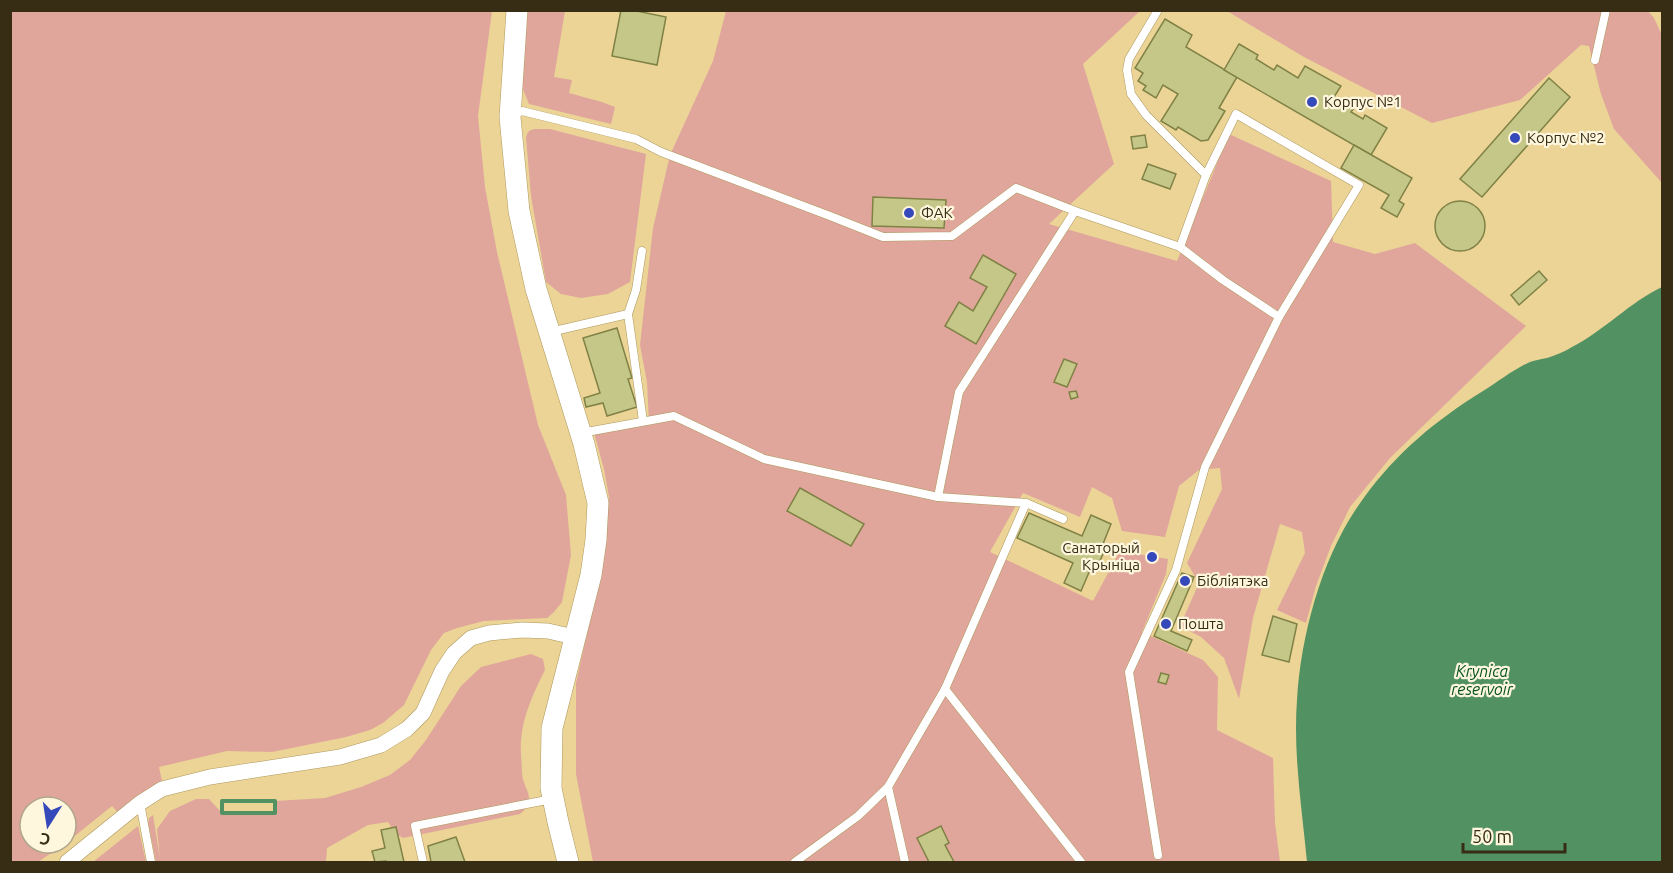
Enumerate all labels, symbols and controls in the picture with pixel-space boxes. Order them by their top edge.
place label: Корпус №1 [1324,93,1402,110]
marker: Корпус №1 [1305,95,1319,109]
place label: Корпус №2 [1527,129,1605,146]
marker: Корпус №2 [1508,131,1522,145]
place label: ФАК [921,204,953,221]
marker: ФАК [902,206,916,220]
place label: Санаторый Крыніца [1062,539,1140,573]
marker: Санаторый Крыніца [1145,550,1159,564]
place label: Бібліятэка [1197,572,1268,589]
marker: Бібліятэка [1178,574,1192,588]
place label: Пошта [1178,615,1224,632]
marker: Пошта [1159,617,1173,631]
water label: Krynica reservoir [1451,662,1514,698]
north arrow [18,795,78,855]
scale bar [1463,816,1565,854]
text: 50 m [1472,826,1512,846]
text: С [38,830,52,850]

